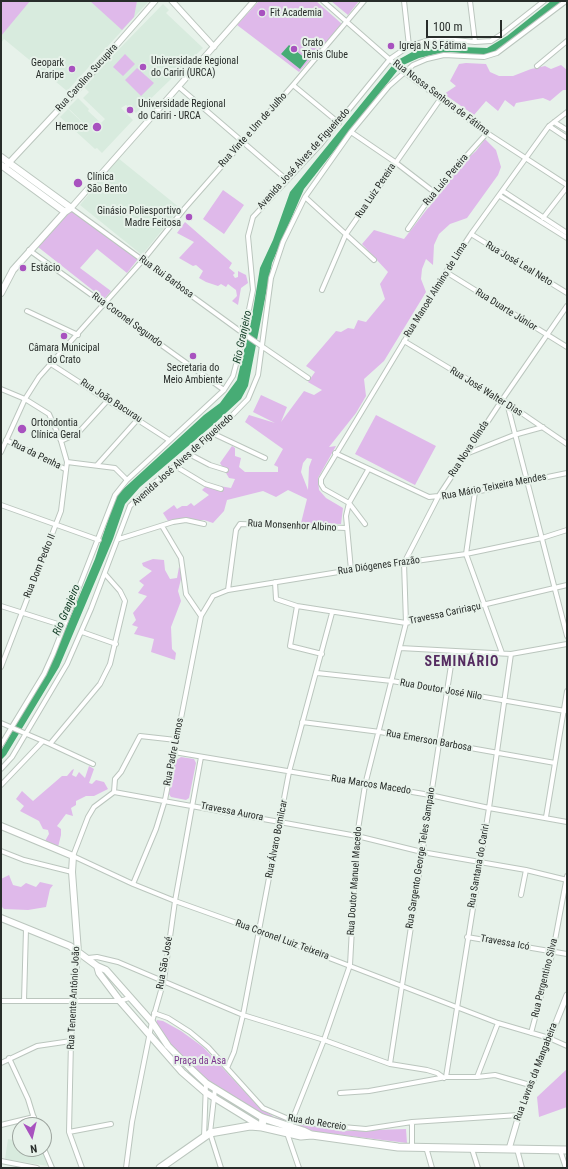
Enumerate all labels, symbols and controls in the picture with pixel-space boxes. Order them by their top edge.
place label: Fit Academia [270,7,322,19]
marker: Fit Academia [257,8,267,18]
scale bar [428,12,504,38]
text: 100 m [433,20,463,34]
place label: Crato Tênis Clube [302,37,348,60]
place label: Igreja N S Fátima [399,40,466,52]
marker: Igreja N S Fátima [386,41,396,51]
street label: Rua Carolino Sucupira [54,42,120,114]
marker: Crato Tênis Clube [289,44,299,54]
place label: Universidade Regional do Cariri (URCA) [151,55,238,78]
place label: Geopark Araripe [31,57,64,80]
street label: Rua Nossa Senhora de Fátima [390,58,492,138]
marker: Universidade Regional do Cariri (URCA) [138,62,148,72]
marker: Geopark Araripe [67,64,77,74]
street label: Rua Vinte e Um de Julho [216,90,290,170]
place label: Universidade Regional do Cariri - URCA [138,98,225,122]
marker: Universidade Regional do Cariri - URCA [125,105,135,115]
street label: Avenida José Alves de Figueiredo [255,106,353,212]
place label: Hemoce [55,121,88,133]
marker: Hemoce [91,121,103,133]
street label: Rua Luís Pereira [421,152,471,208]
street label: Rua Luiz Pereira [353,161,399,221]
place label: Clínica São Bento [87,171,127,194]
marker: Clínica São Bento [72,177,84,189]
place label: Ginásio Poliesportivo Madre Feitosa [97,205,181,228]
marker: Ginásio Poliesportivo Madre Feitosa [184,212,194,222]
street label: Rua José Leal Neto [483,239,555,289]
street label: Rua Manoel Almino de Lima [402,240,470,340]
street label: Rua Rui Barbosa [136,253,196,301]
place label: Estácio [31,262,60,274]
marker: Estácio [18,263,28,273]
street label: Rua Duarte Júnior [473,286,539,334]
street label: Rua Coronel Segundo [89,290,165,350]
water label: Rio Granjeiro [231,309,255,365]
marker: Câmara Municipal do Crato [59,331,69,341]
place label: Câmara Municipal do Crato [28,342,100,366]
marker: Secretaria do Meio Ambiente [188,351,198,361]
place label: Secretaria do Meio Ambiente [163,362,223,386]
street label: Rua José Walter Dias [447,365,525,419]
street label: Rua João Bacurau [78,377,144,425]
street label: Avenida José Alves de Figueiredo [130,411,236,509]
place label: Ortondontia Clínica Geral [31,417,81,440]
street label: Rua Nova Olinda [446,419,492,479]
marker: Ortondontia Clínica Geral [16,423,28,435]
street label: Rua da Penha [9,438,63,472]
street label: Rua Mário Teixeira Mendes [441,471,547,503]
street label: Rua Monsenhor Albino [247,518,337,534]
street label: Rua Dom Pedro II [22,532,58,600]
street label: Rua Diógenes Frazão [337,554,421,578]
water label: Rio Granjeiro [50,583,84,637]
street label: Travessa Caririaçu [408,601,482,627]
district label: SEMINÁRIO [425,654,499,670]
street label: Rua Doutor José Nilo [399,677,483,703]
street label: Rua Padre Lemos [162,717,186,787]
street label: Rua Emerson Barbosa [385,728,473,754]
street label: Rua Marcos Macedo [330,773,412,797]
street label: Rua Sargento George Teles Sampaio [404,786,438,930]
street label: Rua Álvaro Bomilcar [264,799,290,879]
street label: Travessa Aurora [200,800,264,824]
street label: Rua Santana do Cariri [466,823,492,909]
street label: Rua Doutor Manuel Macedo [345,826,365,936]
street label: Rua Coronel Luiz Teixeira [233,917,331,963]
street label: Travessa Icó [480,933,530,953]
street label: Rua São José [154,936,176,990]
street label: Rua Pergentino Silva [529,937,561,1019]
street label: Rua Tenente Antônio João [65,946,83,1050]
street label: Rua Lavras da Mangabeira [512,1021,560,1123]
park label: Praça da Asa [174,1055,226,1067]
street label: Rua do Recreio [287,1112,347,1134]
north arrow [12,1117,52,1157]
text: N [29,1141,38,1155]

